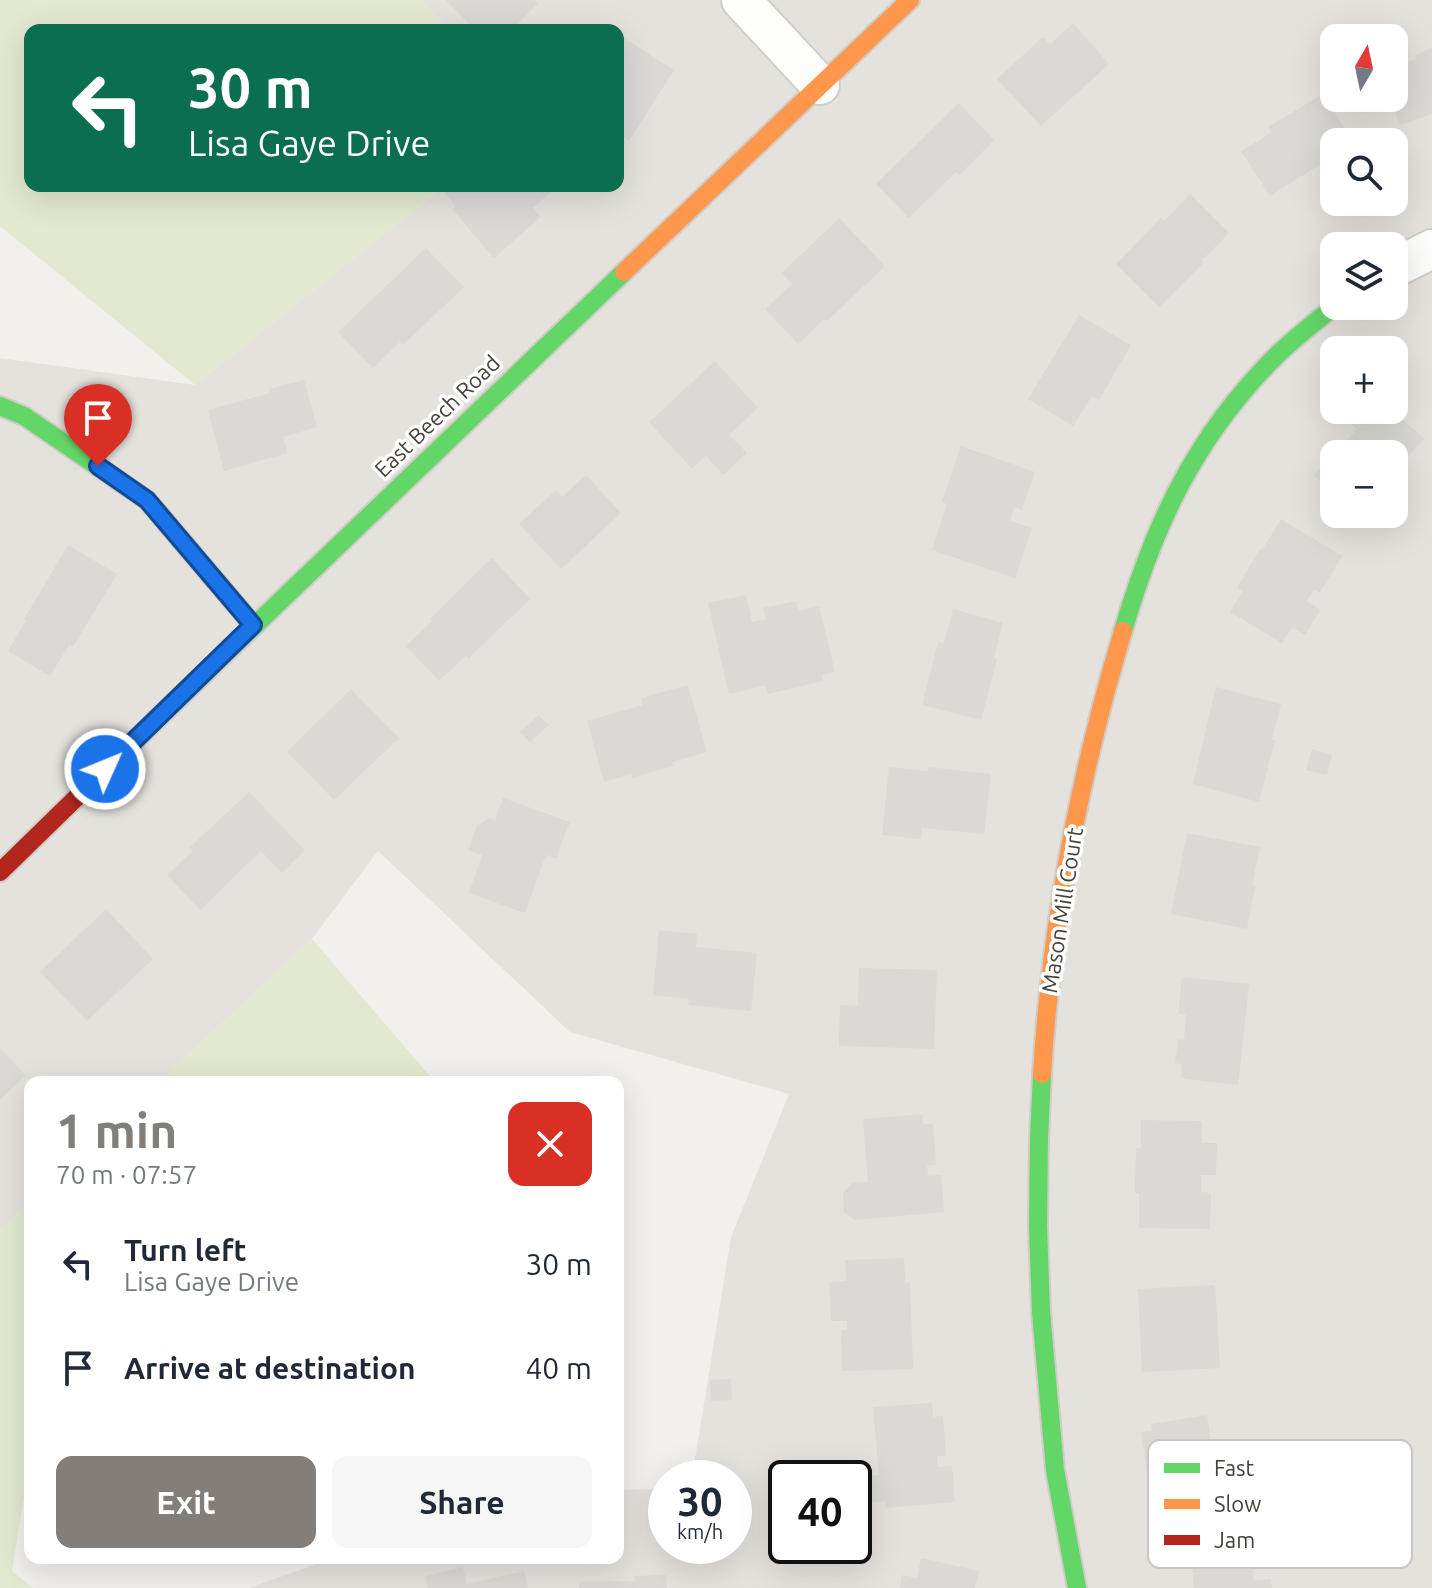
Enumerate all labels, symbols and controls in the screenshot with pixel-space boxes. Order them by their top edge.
north arrow [1320,24,1408,112]
map controls [1320,24,1408,528]
icon: left [56,56,160,160]
text: 30 m [188,56,313,119]
text: Lisa Gaye Drive [188,122,430,163]
button: search [1320,128,1408,216]
button: layers [1320,232,1408,320]
button: + [1320,336,1408,424]
street label: East Beech Road [369,350,504,481]
pin [64,384,132,466]
icon: arrive [76,396,120,440]
button: − [1320,440,1408,528]
position arrow [63,727,147,811]
street label: Mason Mill Court [1036,825,1087,995]
button: close [508,1102,592,1186]
text: 1 min [56,1103,177,1157]
text: 70 m · 07:57 [56,1160,197,1189]
text: Turn left [124,1233,246,1267]
icon: left [56,1242,100,1286]
text: 30 m [525,1247,592,1281]
text: Lisa Gaye Drive [124,1267,299,1296]
icon: arrive [56,1346,100,1390]
text: Arrive at destination [124,1351,416,1385]
text: 40 m [525,1351,592,1385]
legend [1148,1440,1412,1568]
text: Fast [1214,1455,1255,1480]
button: Exit [56,1456,316,1548]
button: Share [332,1456,592,1548]
speed limit sign: 40 [768,1460,872,1564]
text: 30 [677,1479,723,1524]
text: Slow [1214,1491,1261,1516]
text: km/h [677,1520,723,1543]
text: Jam [1214,1527,1255,1552]

